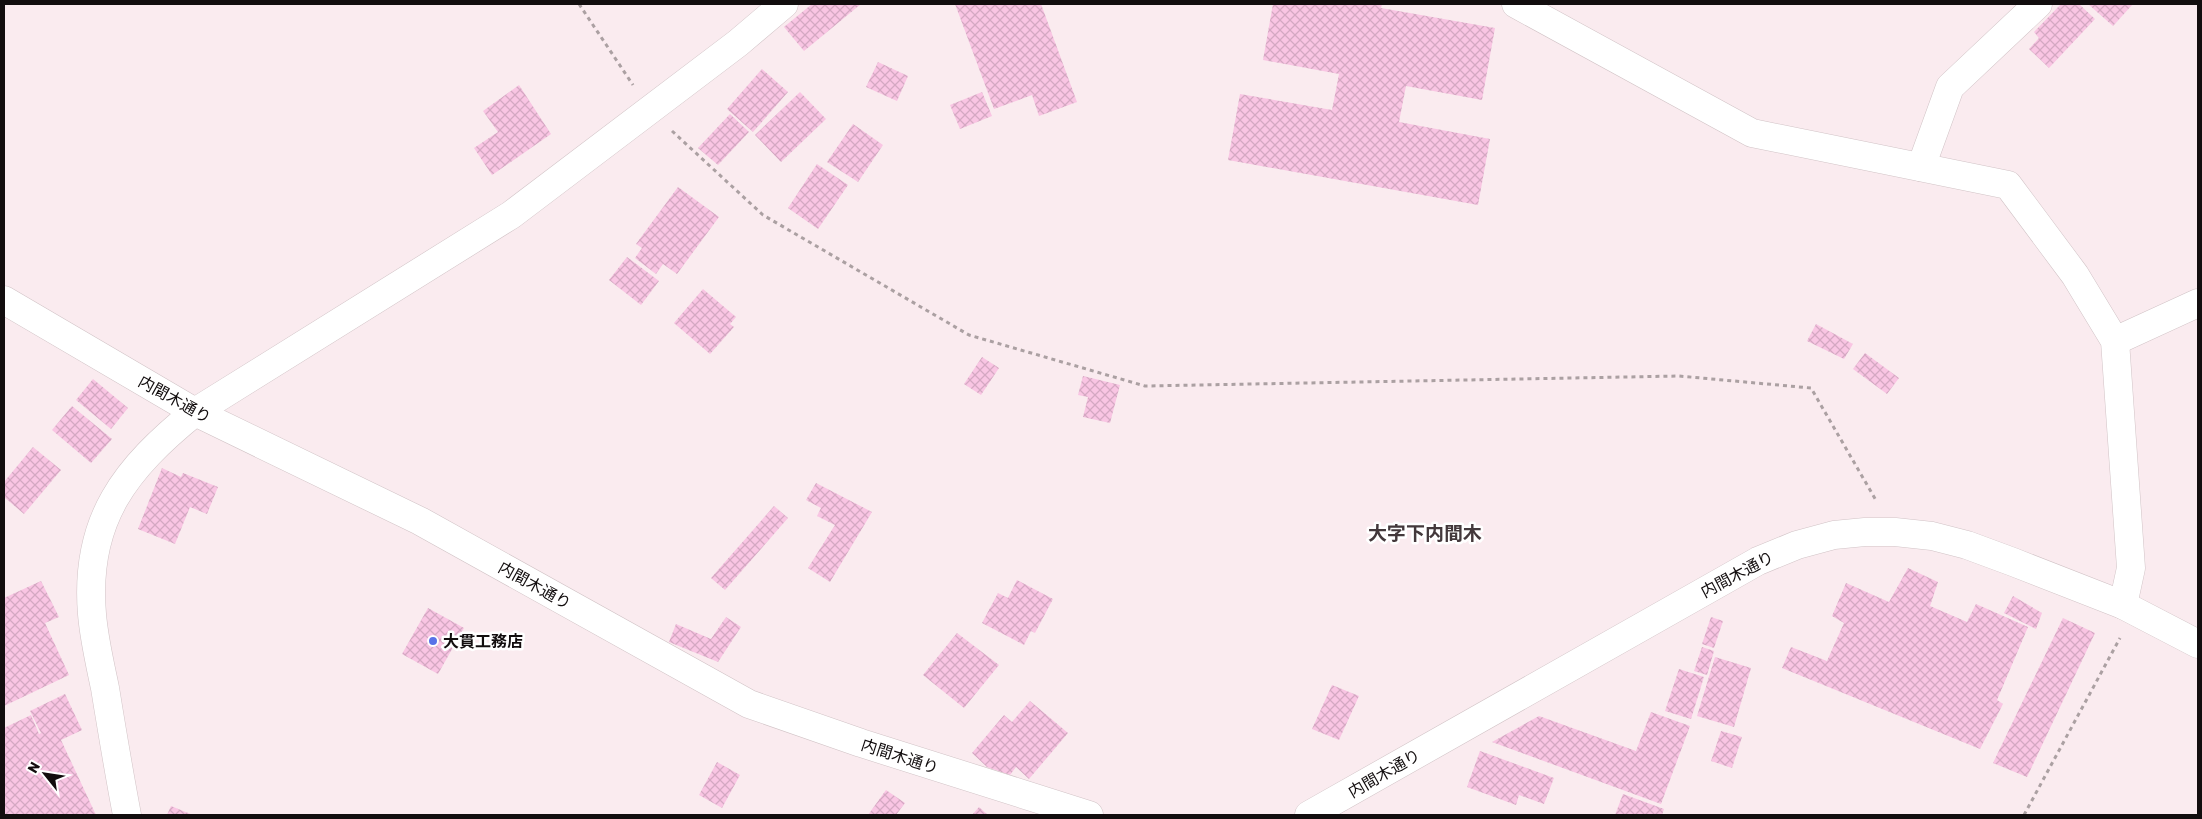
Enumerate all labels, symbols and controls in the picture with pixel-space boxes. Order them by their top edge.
street label: 内間木通り [135,372,214,427]
district label: 大字下内間木 [1368,522,1482,545]
street label: 内間木通り [1697,547,1777,602]
street label: 内間木通り [495,558,574,613]
place label: 大貫工務店 [443,632,523,651]
marker: 大貫工務店 [427,635,439,647]
street label: 内間木通り [859,735,941,778]
street label: 内間木通り [1345,745,1424,802]
north arrow [20,749,70,799]
text: N [24,759,44,776]

